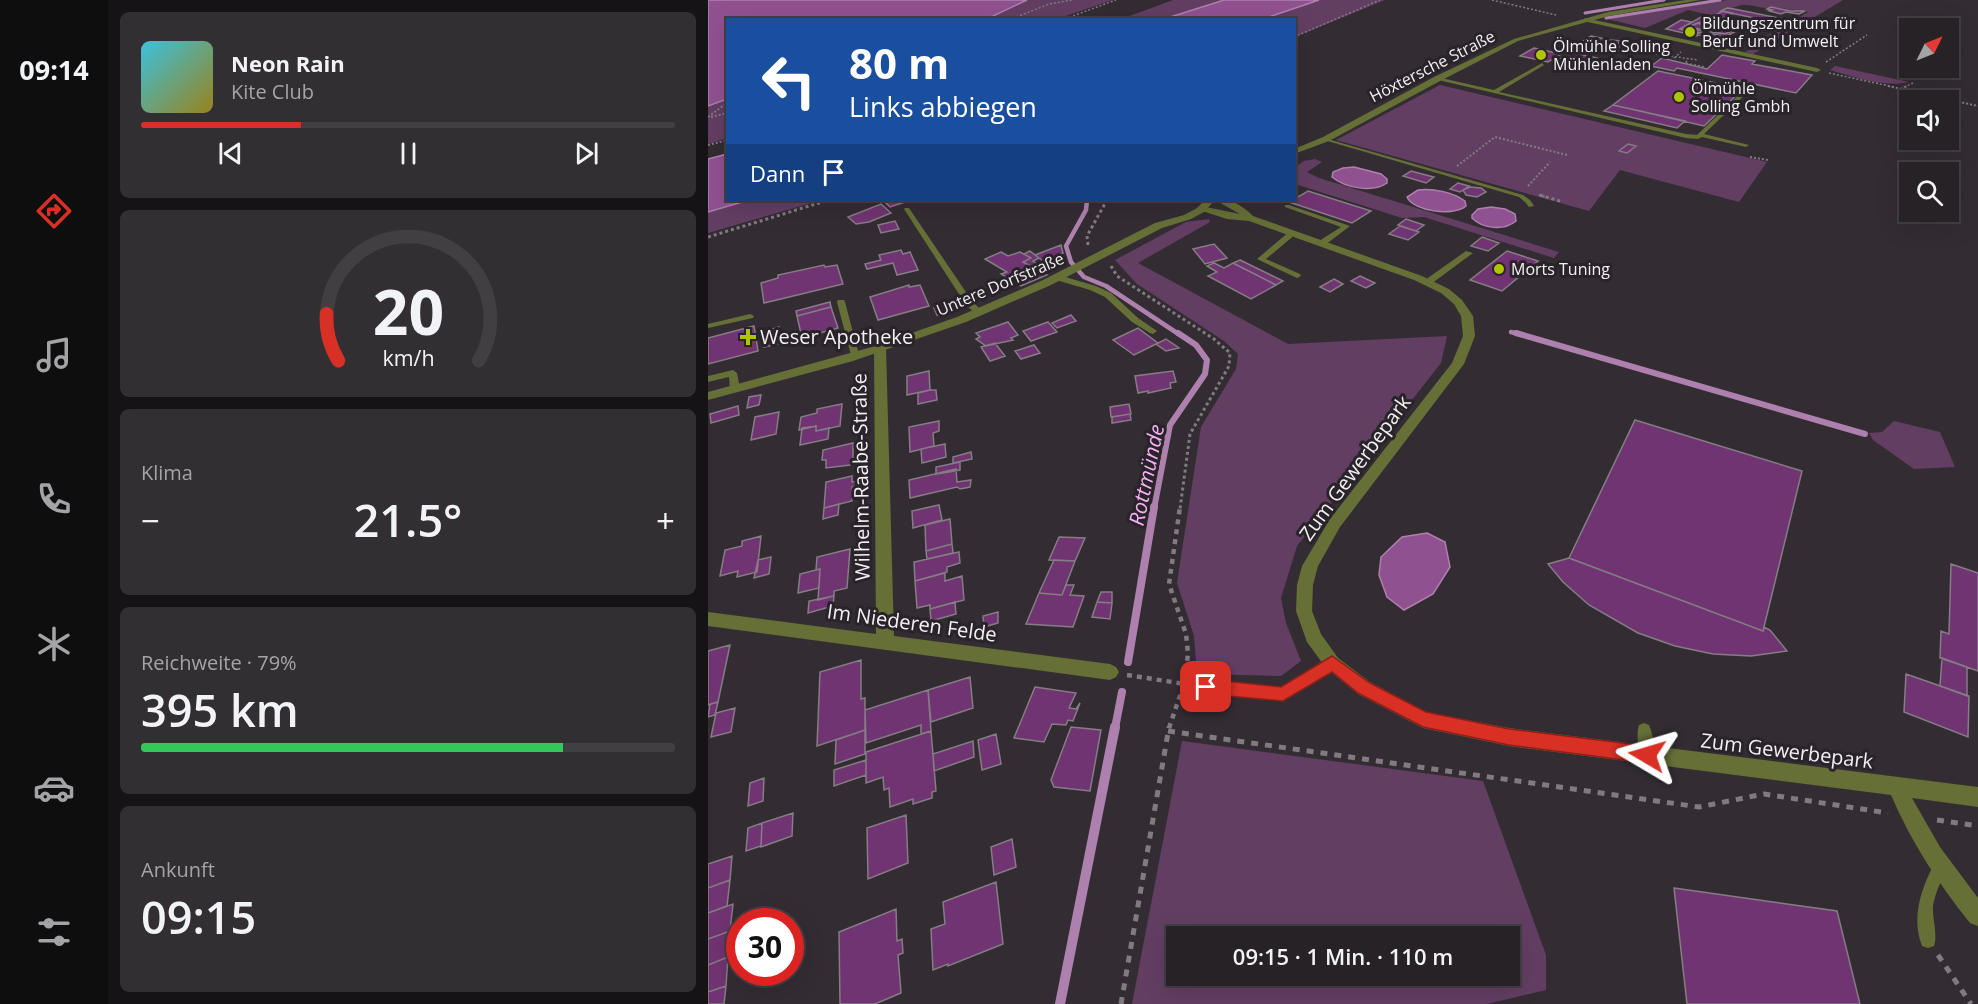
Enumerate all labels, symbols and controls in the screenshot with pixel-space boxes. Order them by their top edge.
place label: Bildungszentrum für Beruf und Umwelt [1702,12,1856,52]
north arrow [1899,18,1959,78]
map controls [1899,18,1959,222]
street label: Höxtersche Straße [1365,25,1499,107]
marker: Bildungszentrum für Beruf und Umwelt [1683,25,1697,39]
text: 80 m [849,34,949,91]
place label: Ölmühle Solling Mühlenladen [1553,35,1670,75]
icon: left [750,42,828,120]
text: Neon Rain [231,48,345,78]
marker: Ölmühle Solling Mühlenladen [1534,48,1548,62]
text: 09:14 [19,51,89,88]
place label: Ölmühle Solling Gmbh [1691,77,1790,117]
text: Kite Club [231,78,314,105]
text: Links abbiegen [849,88,1037,125]
marker: Ölmühle Solling Gmbh [1672,90,1686,104]
button: sound [1899,90,1959,150]
icon: previous [214,137,247,170]
icon: pause [392,137,425,170]
icon: next [570,137,603,170]
icon: arrive [817,156,850,189]
text: Dann [750,158,805,188]
button: search [1899,162,1959,222]
icon: directions [33,190,75,232]
street label: Untere Dorfstraße [933,247,1067,321]
place label: Morts Tuning [1511,258,1610,280]
marker: Morts Tuning [1492,262,1506,276]
text: 20 [372,268,444,353]
place label: Weser Apotheke [760,323,913,350]
marker: Weser Apotheke [741,330,755,344]
icon: music [33,334,75,376]
text: km/h [382,343,434,372]
street label: Wilhelm-Raabe-Straße [845,373,876,581]
street label: Zum Gewerbepark [1293,389,1417,546]
water label: Rottmünde [1122,422,1170,528]
text: Klima [141,459,193,486]
icon: phone [33,478,75,520]
text: 21.5° [354,489,462,550]
text: − [141,498,160,543]
text: + [656,498,675,543]
street label: Im Niederen Felde [825,597,999,648]
icon: climate [33,623,75,665]
text: Reichweite · 79% [141,649,297,676]
pin [1180,661,1231,712]
icon: arrive [1189,670,1222,703]
text: 395 km [141,679,299,740]
position arrow [1615,723,1679,787]
street label: Zum Gewerbepark [1699,727,1875,775]
icon: car [33,767,75,809]
text: Ankunft [141,856,215,883]
text: 09:15 [141,886,256,947]
speed limit sign: 30 [726,908,804,986]
icon: filters [33,911,75,953]
text: 09:15 · 1 Min. · 110 m [1233,941,1453,971]

